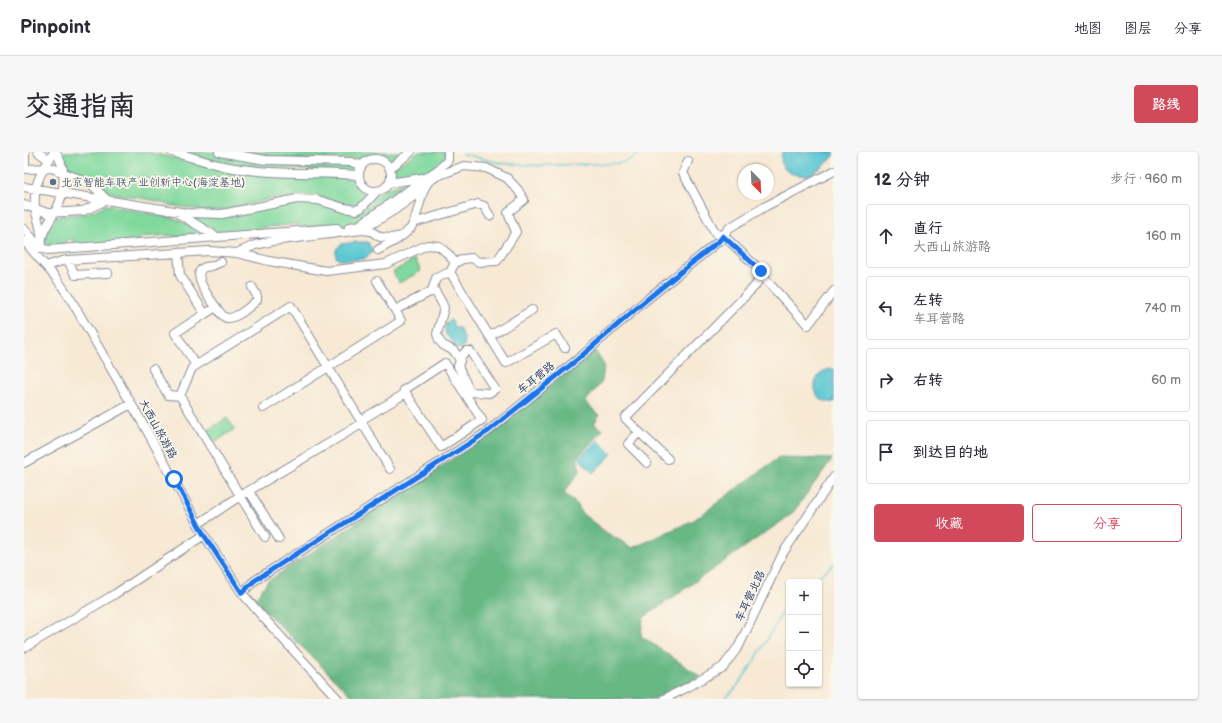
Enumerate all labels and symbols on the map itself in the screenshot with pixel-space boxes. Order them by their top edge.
north arrow [738,164,774,200]
place label: 北京智能车联产业创新中心(海淀基地) [61,176,245,189]
marker: 北京智能车联产业创新中心(海淀基地) [48,177,58,187]
route end [752,262,770,280]
street label: 车耳营路 [515,359,557,397]
street label: 大西山旅游路 [136,397,180,461]
route start [165,470,183,488]
street label: 车耳营北路 [732,568,768,624]

